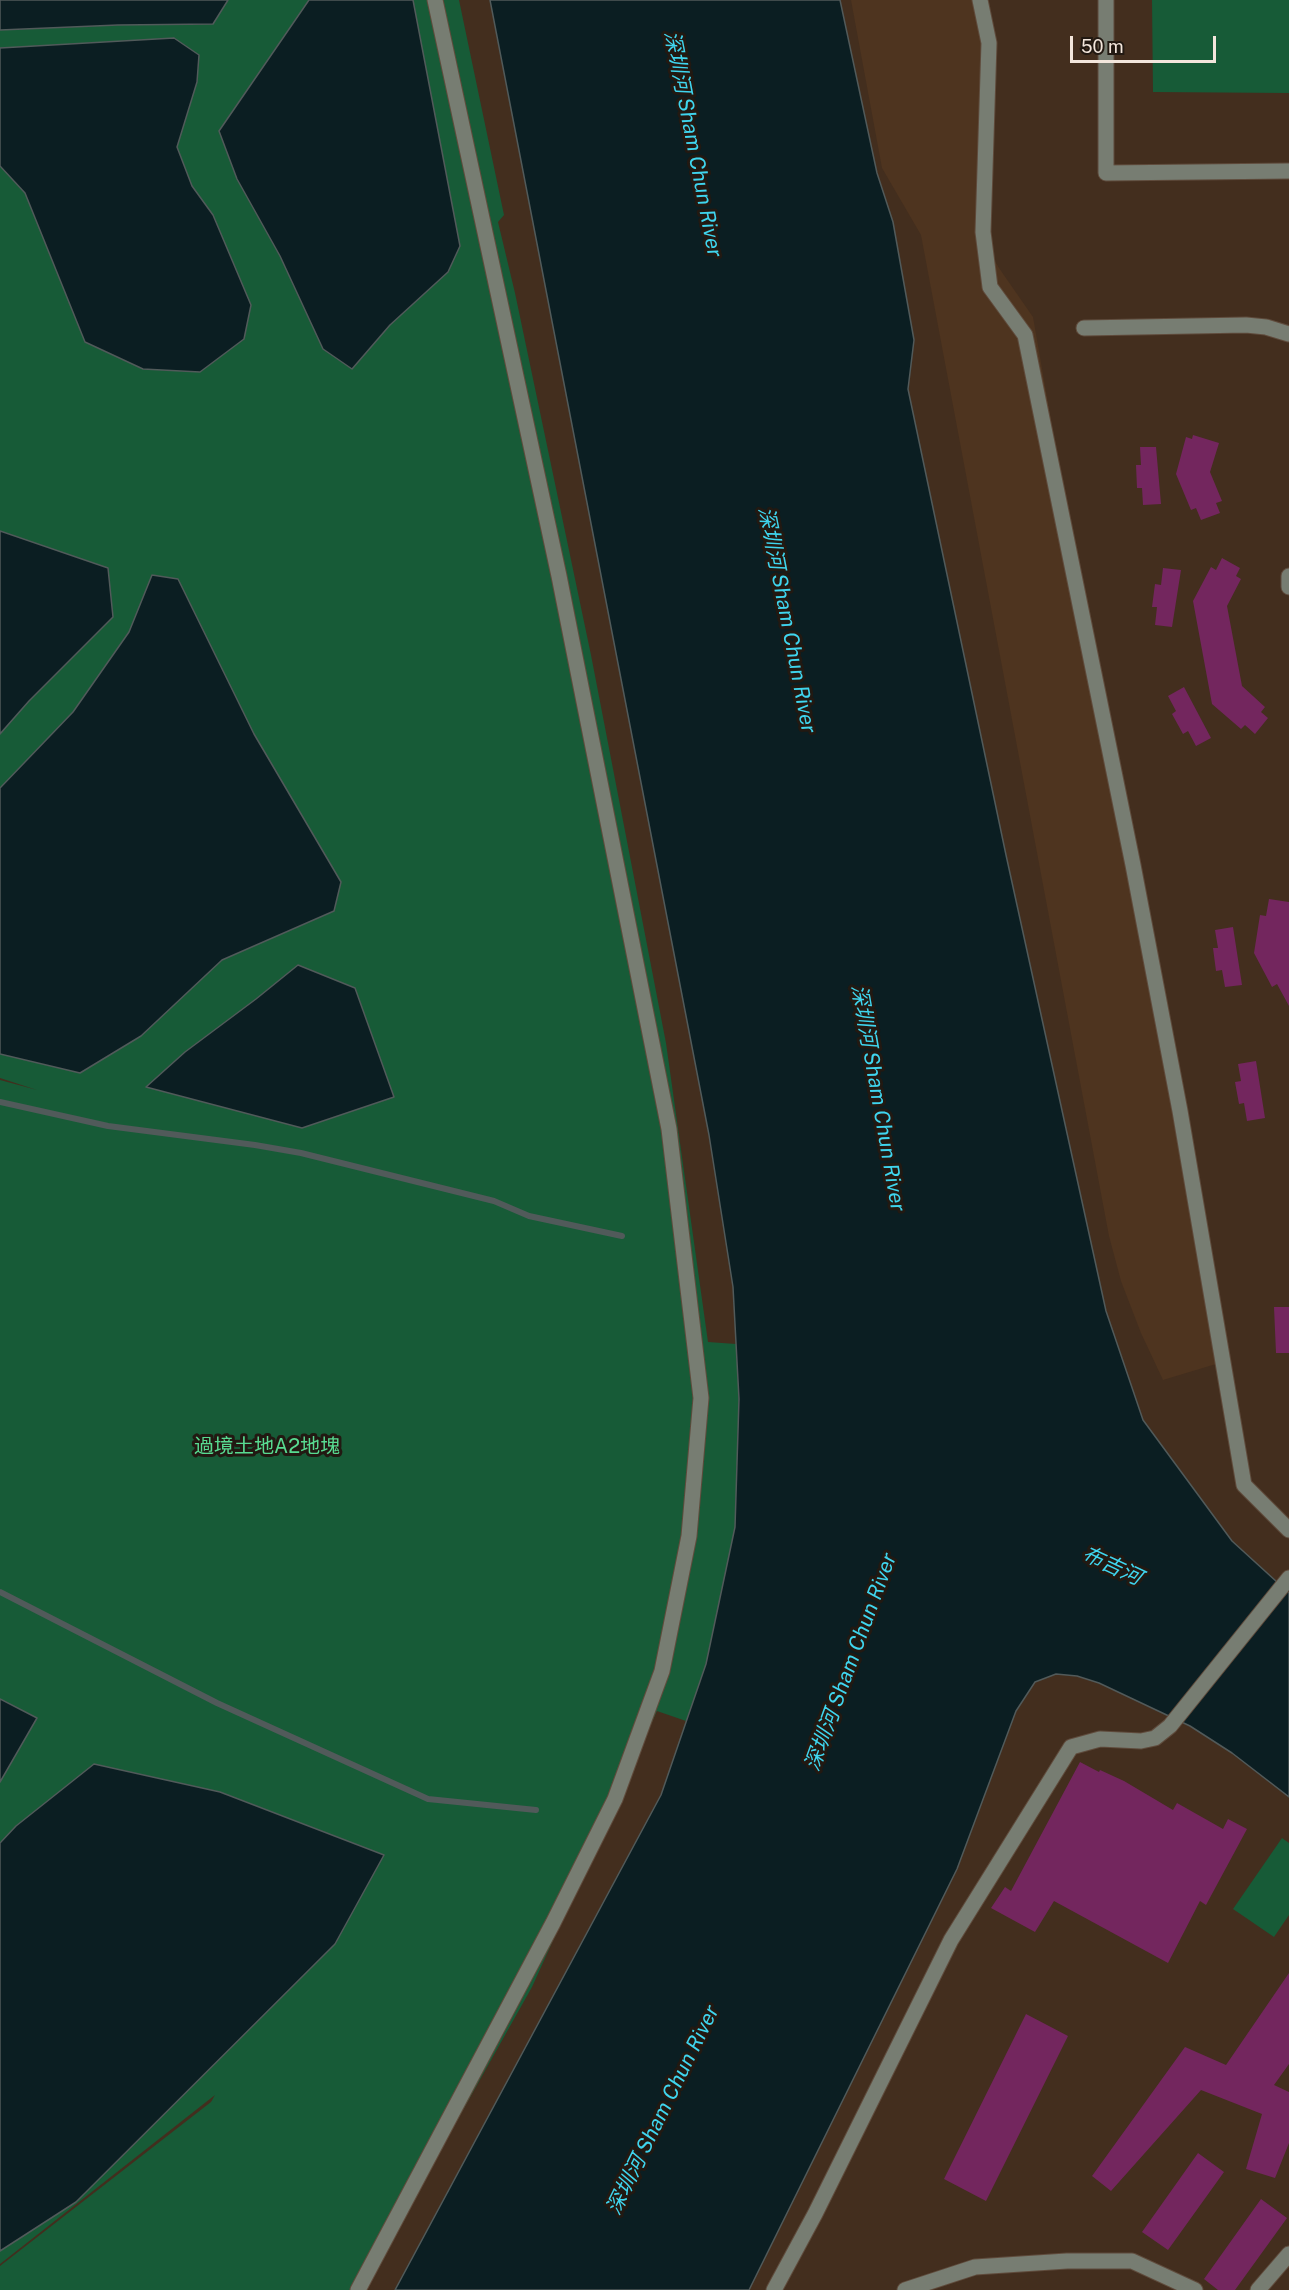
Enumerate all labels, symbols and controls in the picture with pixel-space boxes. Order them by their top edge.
scale bar [1073,24,1218,62]
water label: 深圳河 Sham Chun River [659,29,727,259]
text: 50 m [1081,36,1124,57]
water label: 深圳河 Sham Chun River [753,505,821,735]
water label: 深圳河 Sham Chun River [846,983,910,1213]
park label: 過境土地A2地塊 [194,1435,340,1459]
water label: 布吉河 [1078,1541,1146,1591]
water label: 深圳河 Sham Chun River [800,1550,902,1774]
water label: 深圳河 Sham Chun River [601,2001,725,2219]

